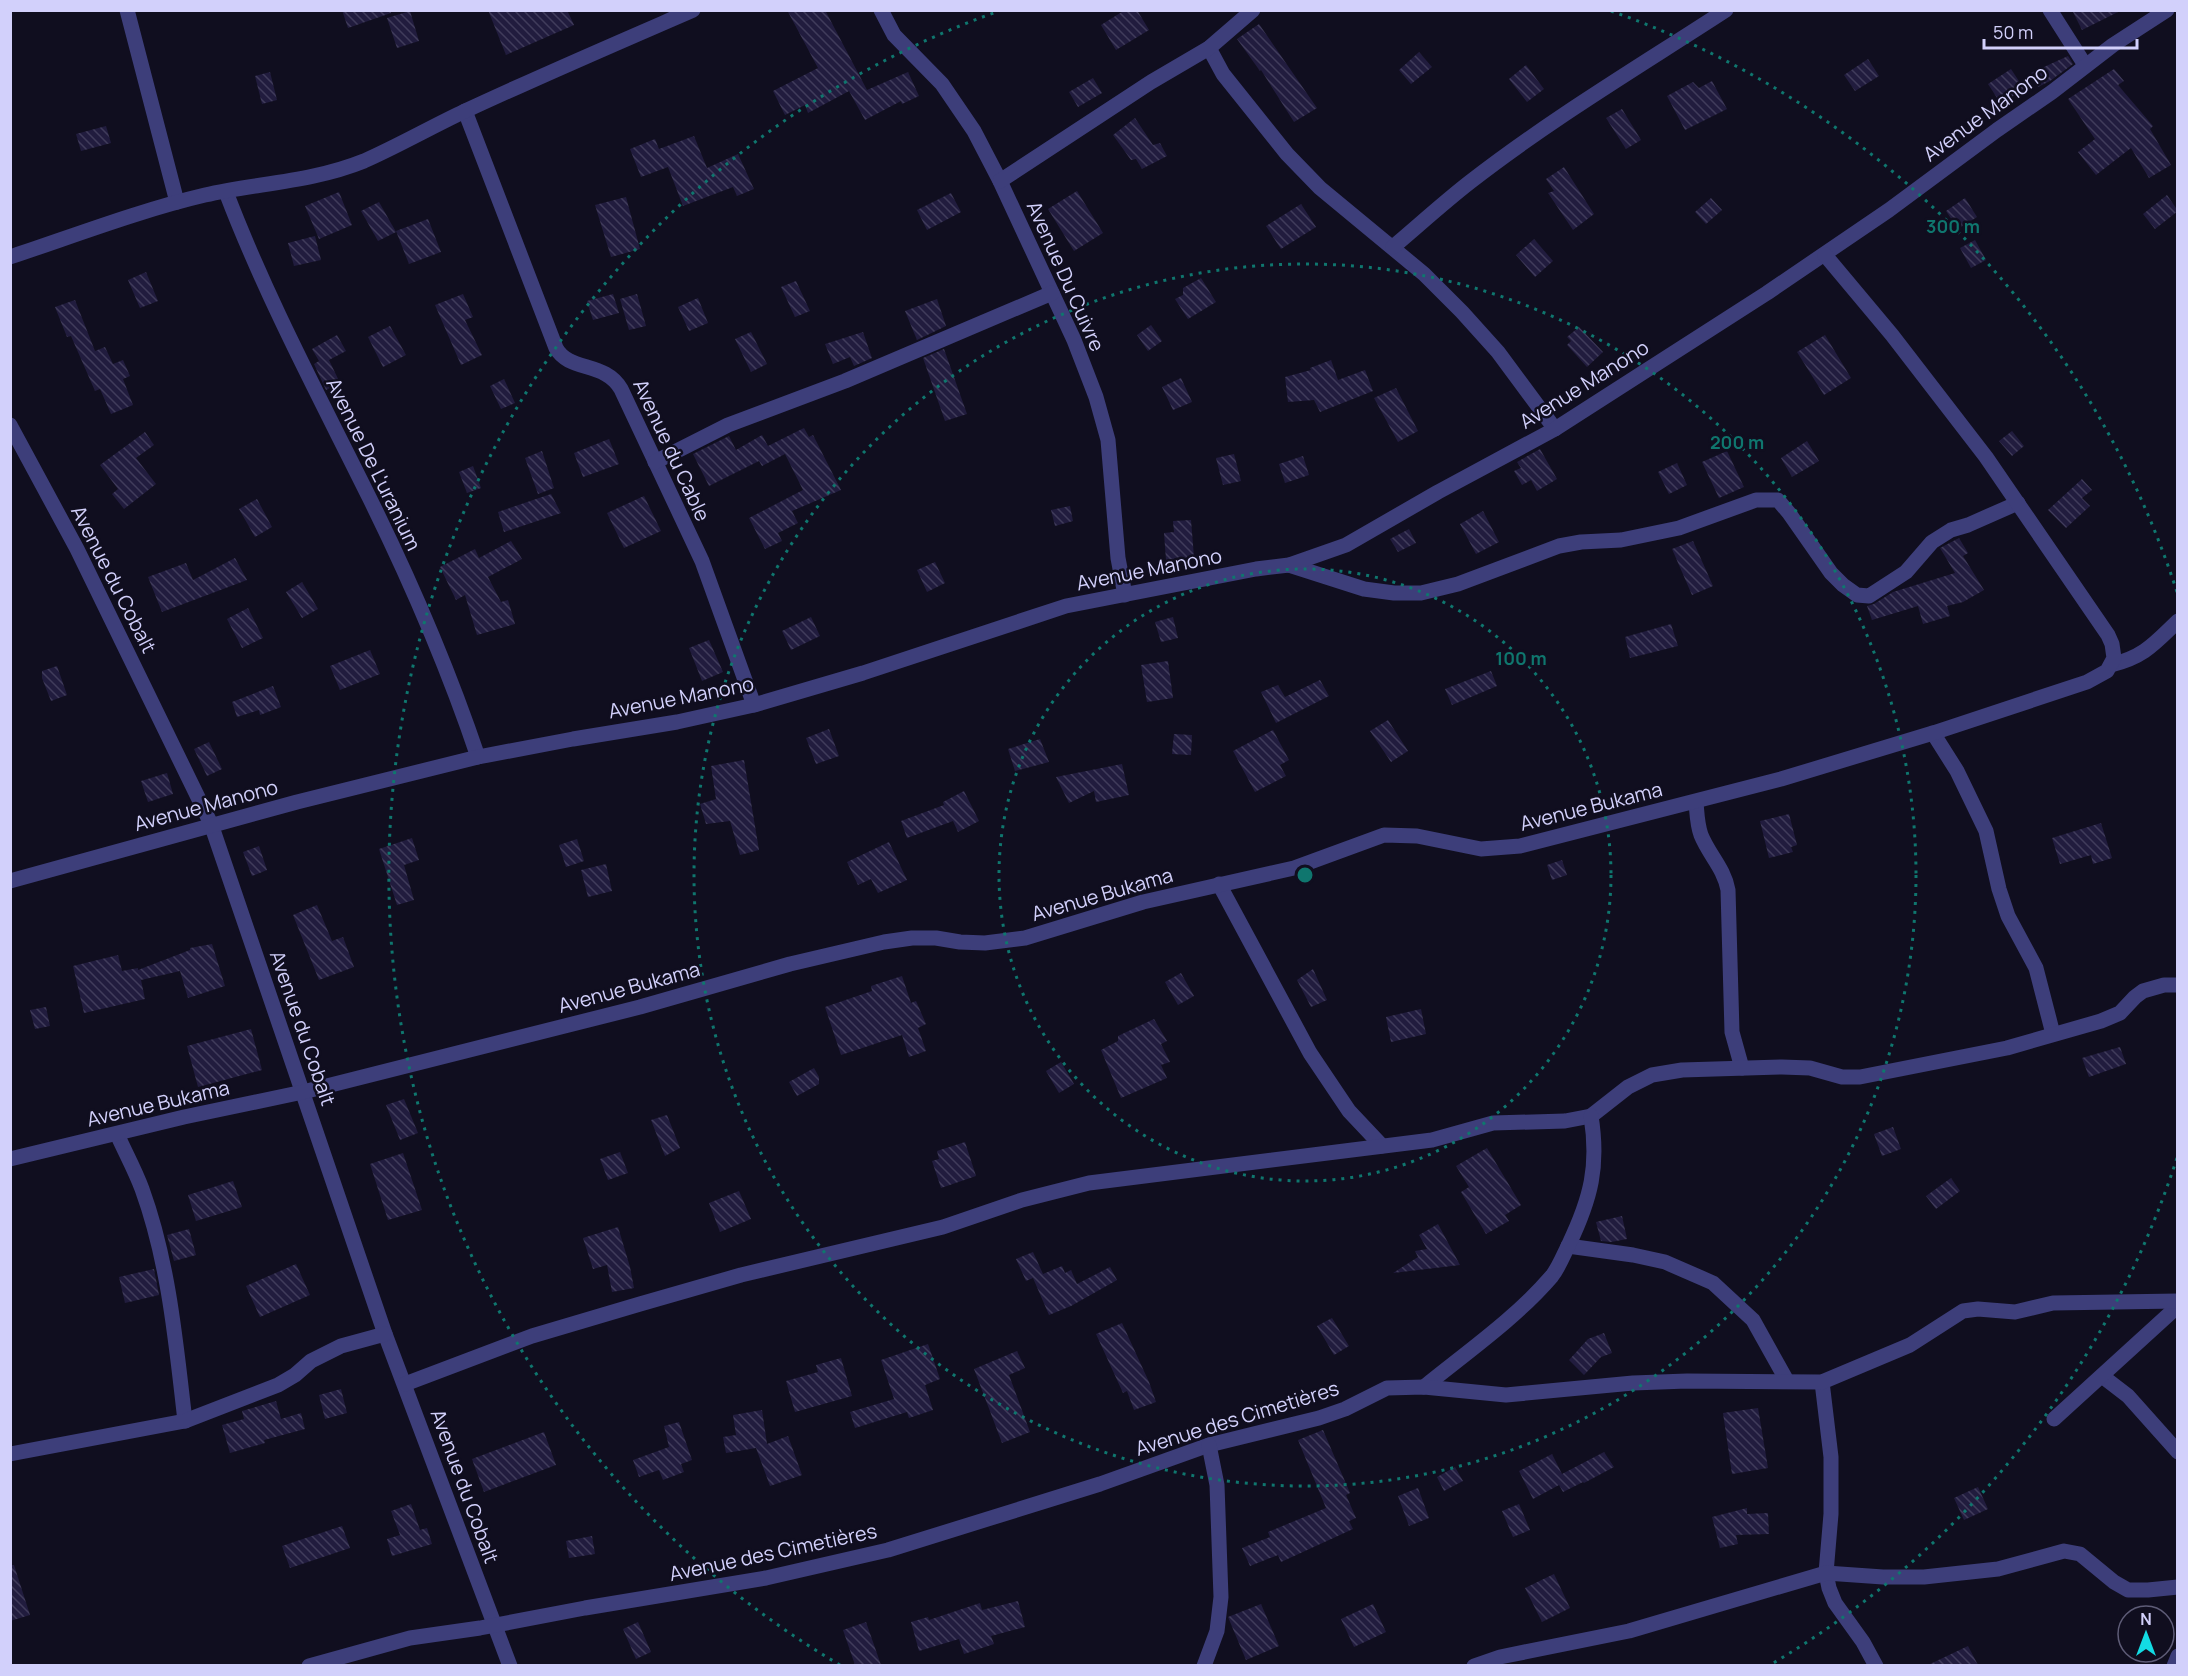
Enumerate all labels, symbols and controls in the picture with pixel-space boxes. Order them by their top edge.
scale bar [1984,12,2137,50]
text: 50 m [1993,20,2033,44]
street label: Avenue Manono [1917,59,2053,167]
street label: Avenue Du Cuivre [1021,197,1111,355]
text: 300 m [1926,214,1980,238]
street label: Avenue Manono [1514,333,1654,435]
street label: Avenue De L'uranium [320,373,428,555]
street label: Avenue du Cable [627,375,717,525]
text: 200 m [1710,430,1764,454]
street label: Avenue du Cobalt [65,501,163,657]
street label: Avenue Manono [1074,542,1224,596]
text: 100 m [1495,646,1547,670]
street label: Avenue Manono [606,670,756,724]
street label: Avenue Manono [131,773,281,837]
street label: Avenue Bukama [1517,775,1665,837]
street label: Avenue Bukama [1028,861,1176,927]
centre of rings [1295,865,1315,885]
street label: Avenue du Cobalt [264,947,342,1109]
street label: Avenue Bukama [555,955,703,1019]
street label: Avenue Bukama [84,1073,232,1133]
street label: Avenue des Cimetières [1132,1374,1342,1462]
street label: Avenue du Cobalt [425,1405,505,1567]
street label: Avenue des Cimetières [667,1517,879,1587]
north arrow [2116,1604,2176,1664]
text: N [2140,1608,2152,1630]

